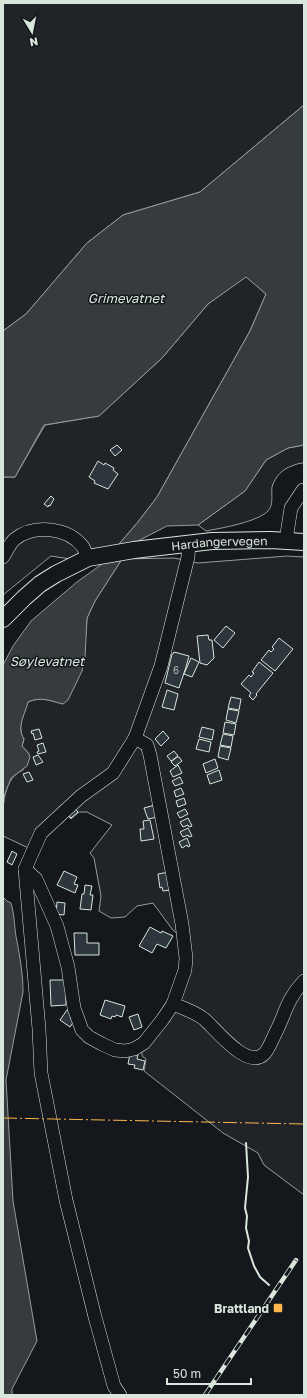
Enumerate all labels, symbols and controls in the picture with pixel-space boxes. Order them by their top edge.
north arrow [12,12,52,52]
text: N [29,35,39,49]
water label: Grimevatnet [88,290,166,306]
street label: Hardangervegen [170,533,268,553]
water label: Søylevatnet [10,653,86,669]
house number: 6 [173,664,179,676]
place label: Brattland [214,1301,269,1316]
marker: Brattland [272,1302,284,1314]
scale bar [167,1360,251,1386]
text: 50 m [173,1366,201,1381]

